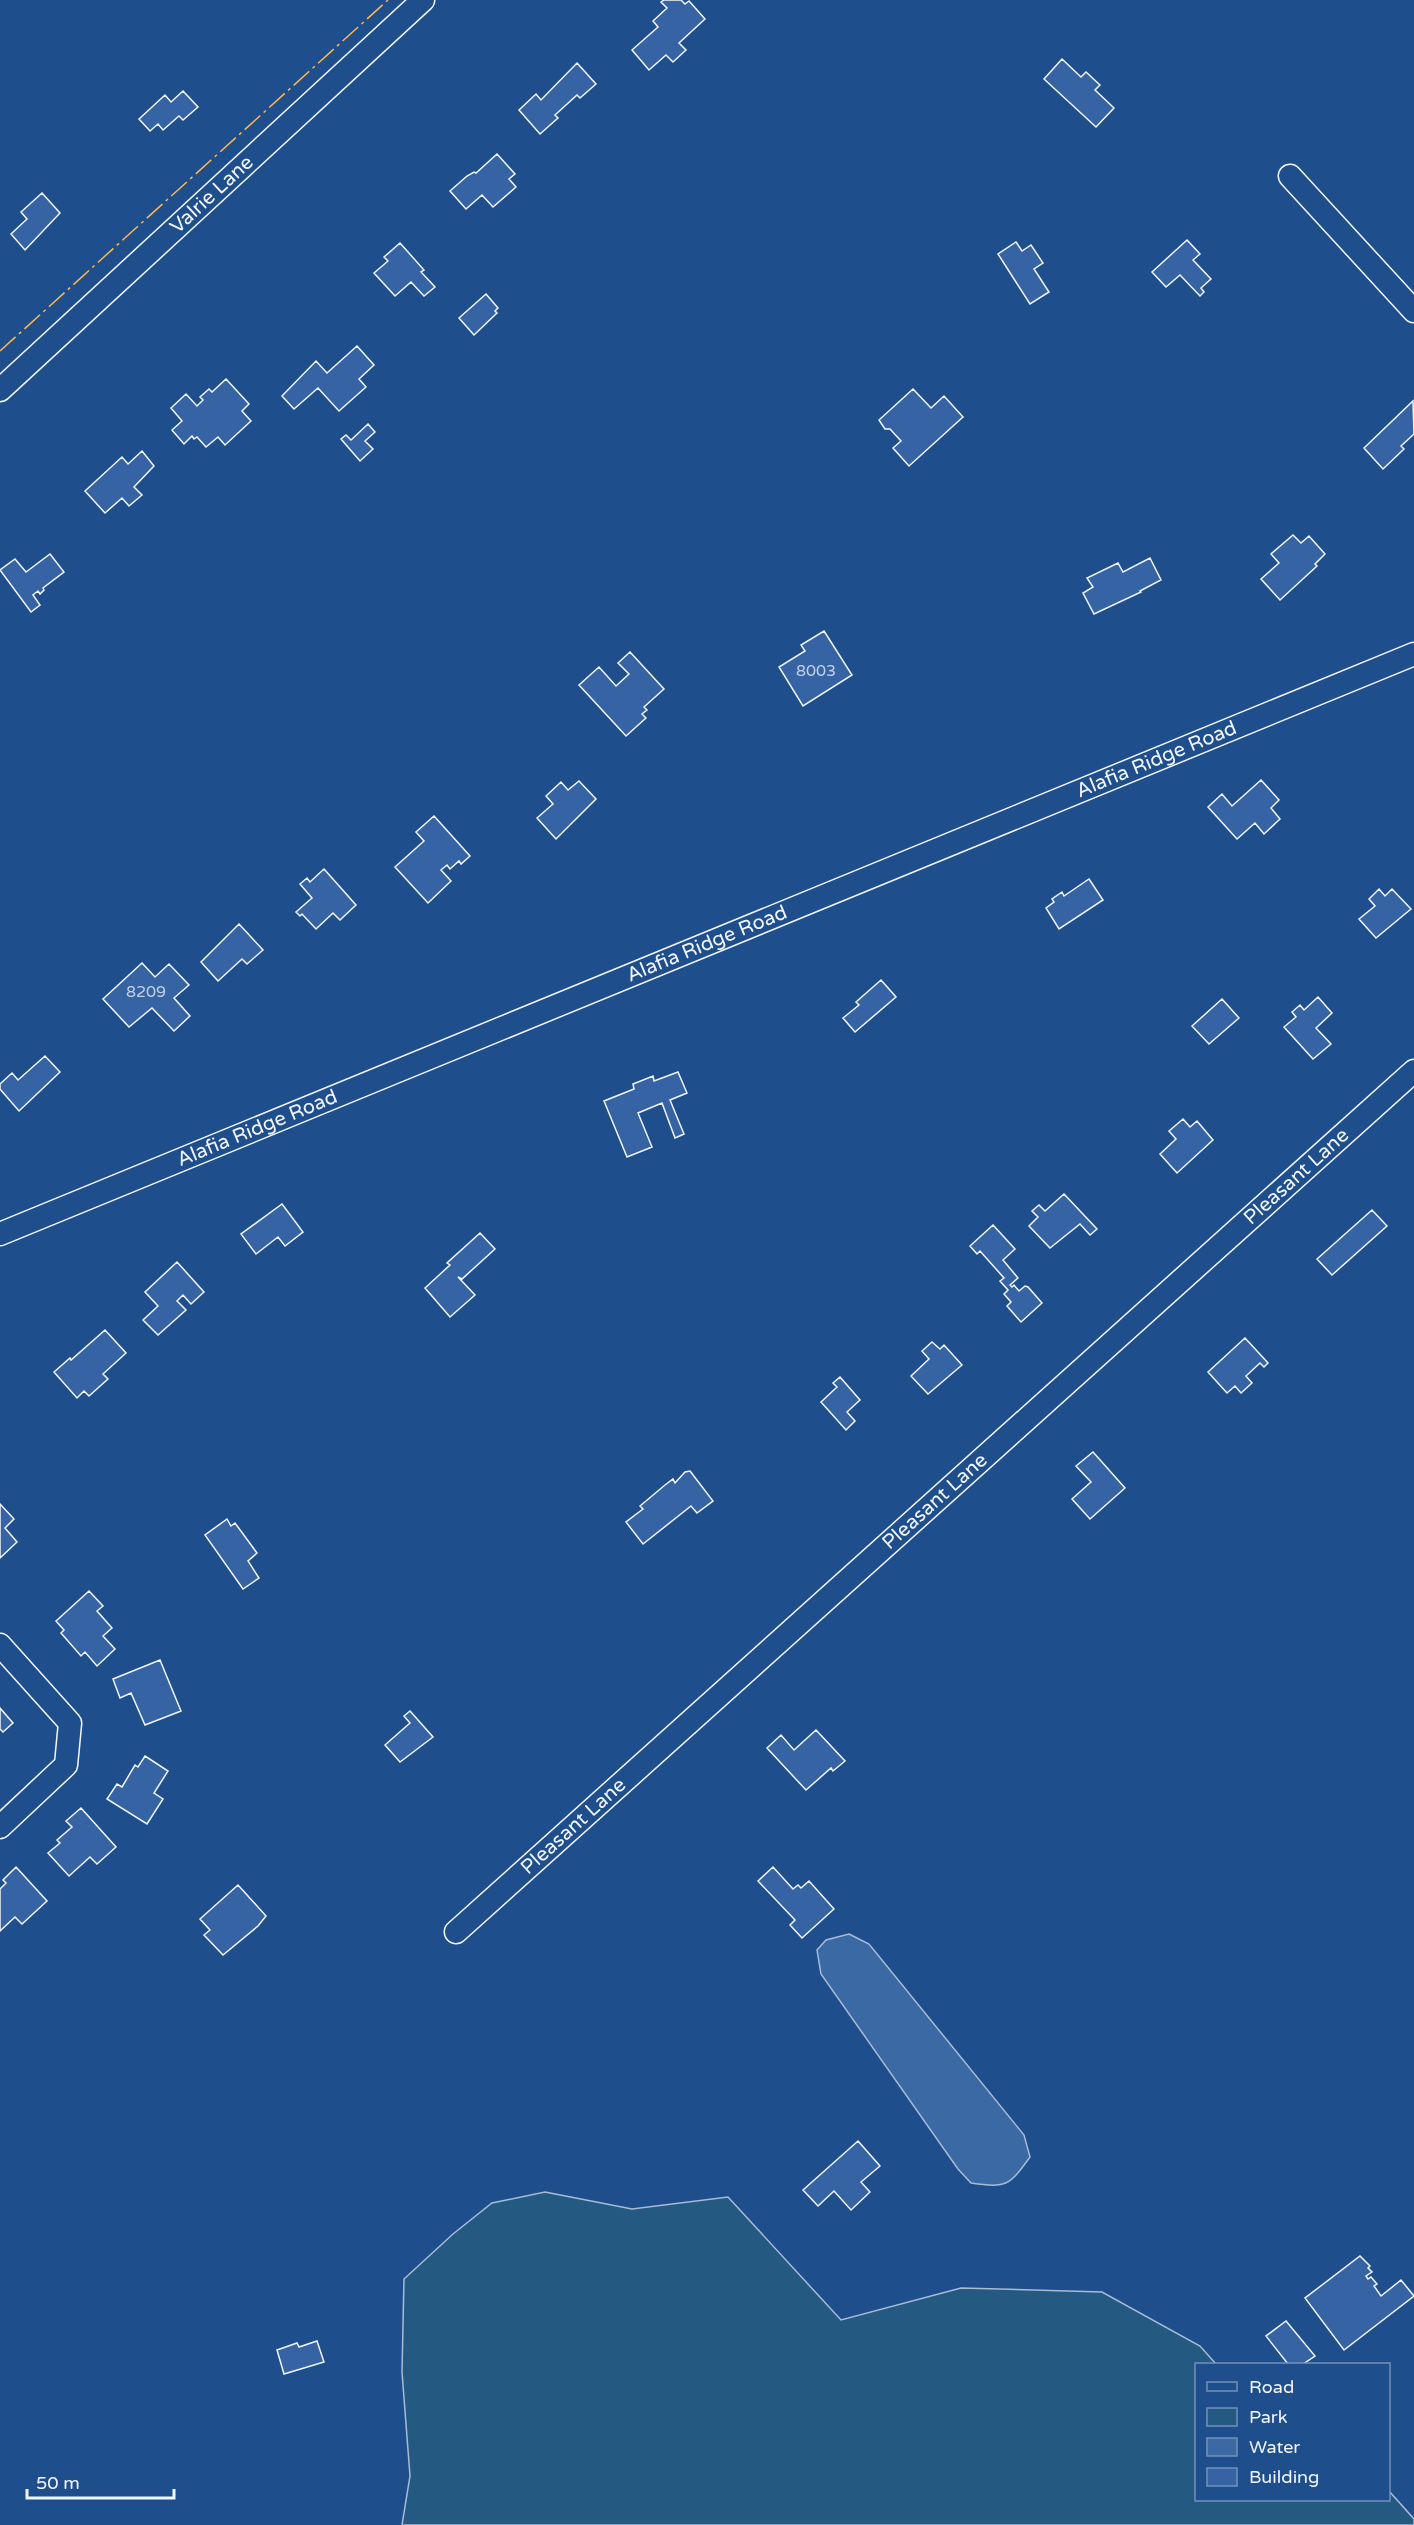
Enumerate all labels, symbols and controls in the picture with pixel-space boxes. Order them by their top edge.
street label: Valrie Lane [165,151,258,239]
house number: 8003 [796,661,836,681]
street label: Alafia Ridge Road [1073,716,1240,803]
street label: Alafia Ridge Road [623,900,791,988]
house number: 8209 [126,982,166,1002]
street label: Alafia Ridge Road [173,1085,341,1172]
street label: Pleasant Lane [1239,1123,1354,1230]
street label: Pleasant Lane [878,1448,992,1555]
street label: Pleasant Lane [516,1773,631,1880]
legend [1195,2363,1390,2501]
text: Road [1249,2376,1294,2398]
text: Park [1249,2406,1288,2428]
text: Water [1249,2436,1300,2458]
scale bar [27,2462,174,2500]
text: Building [1249,2466,1319,2488]
text: 50 m [36,2472,80,2494]

